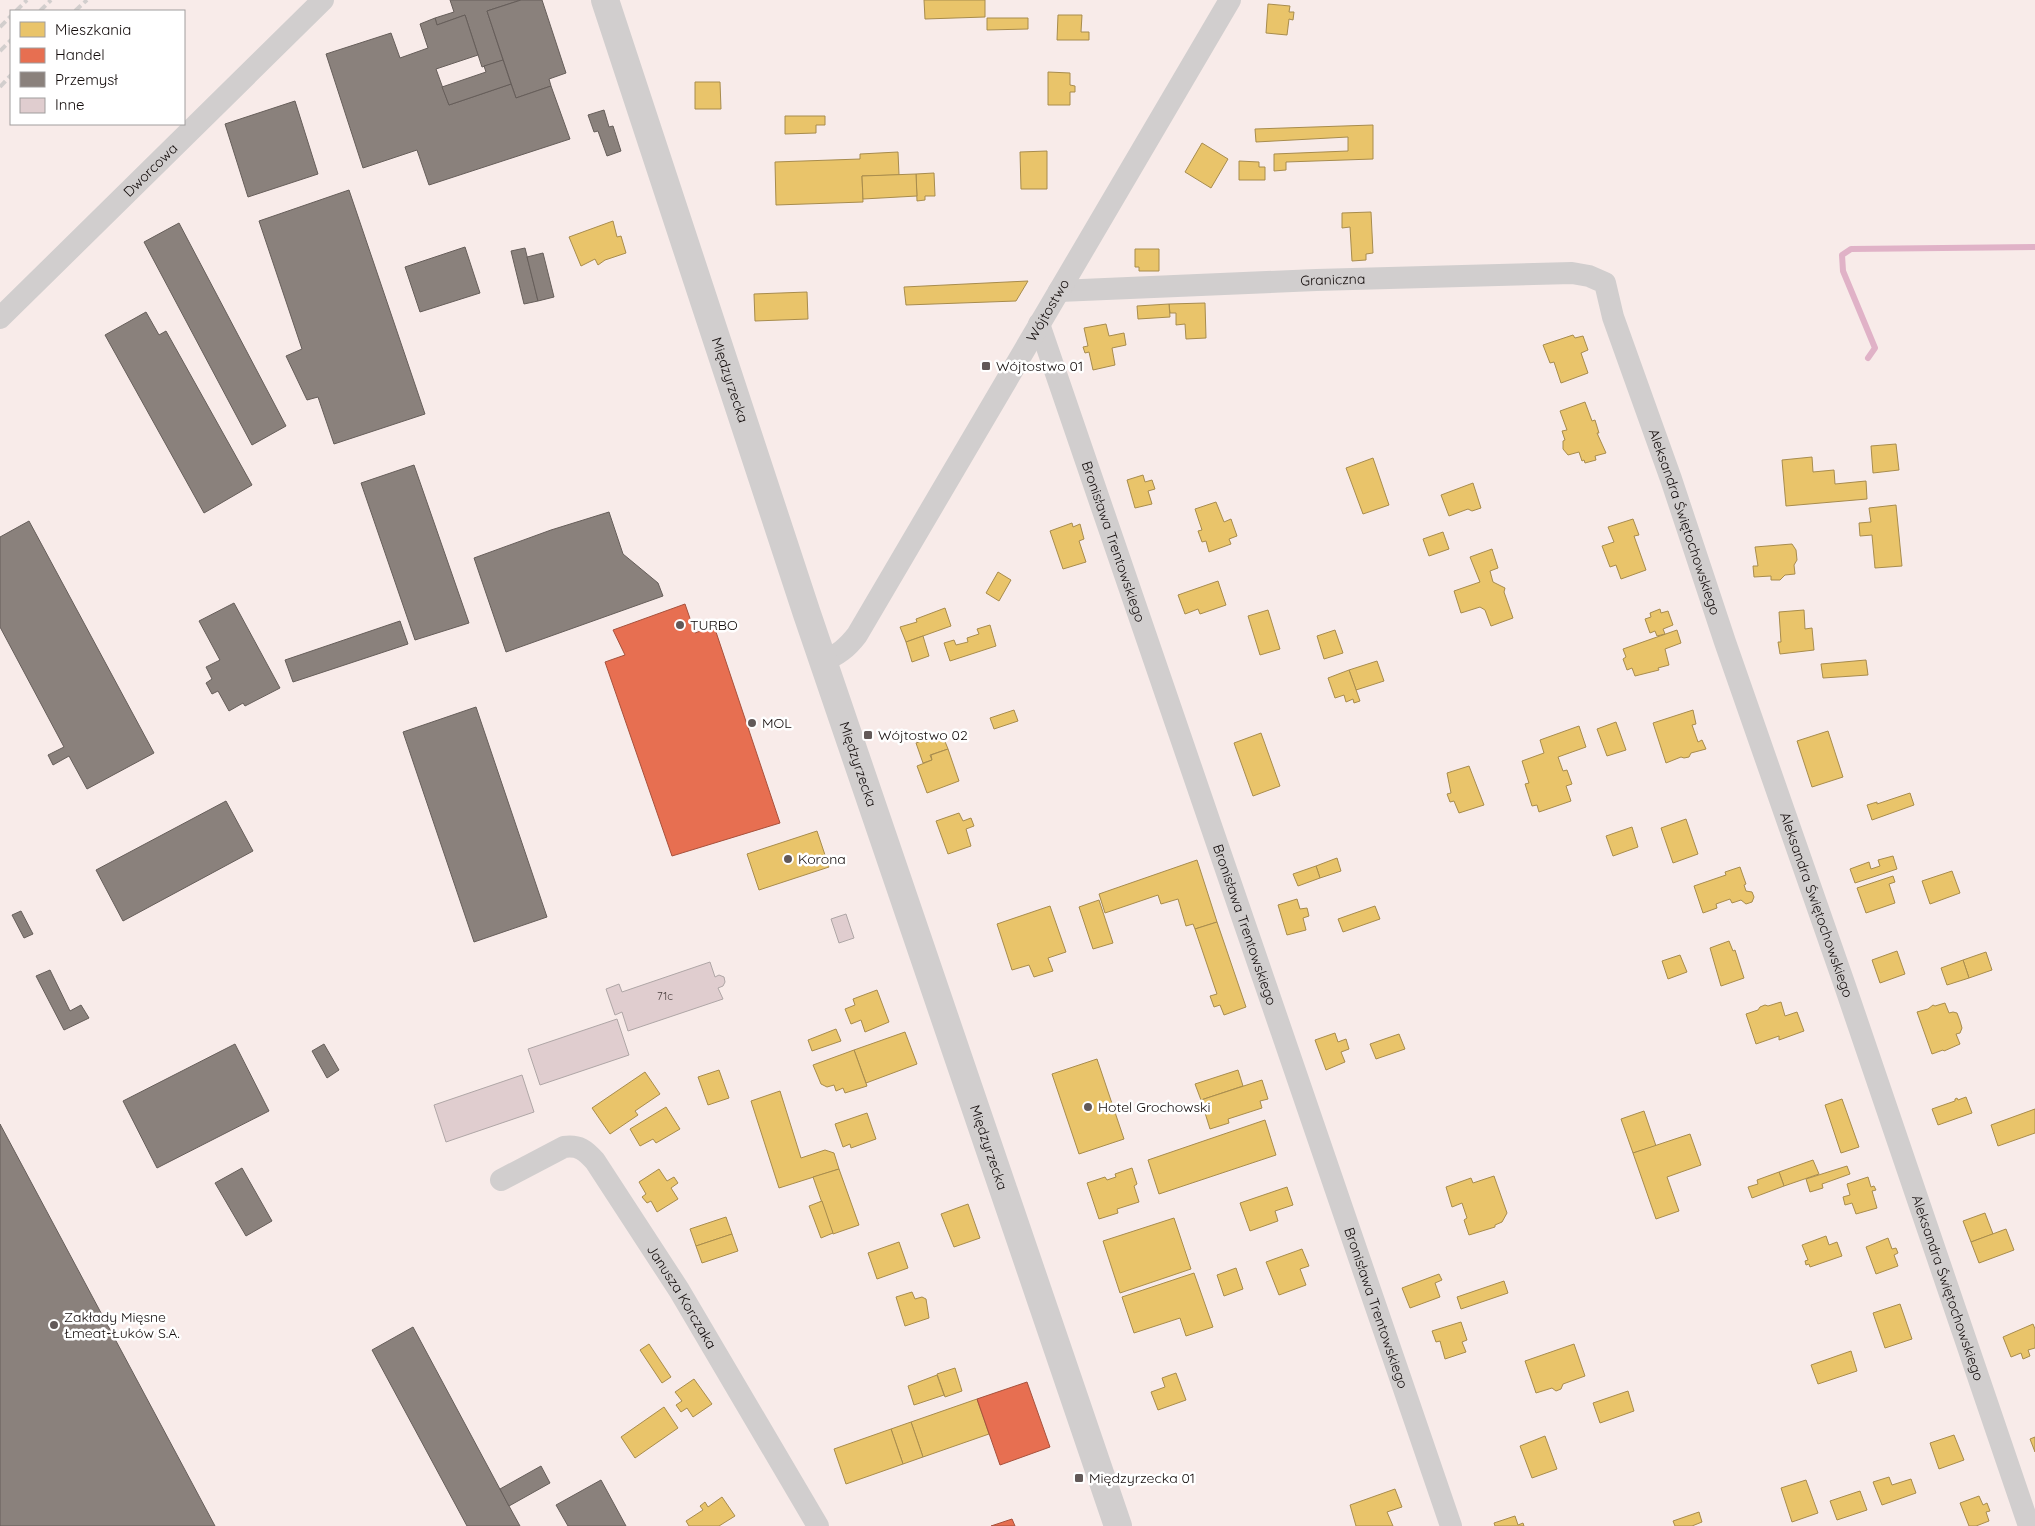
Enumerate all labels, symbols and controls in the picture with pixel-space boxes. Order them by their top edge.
legend [10,10,185,125]
text: Mieszkania [55,20,131,39]
text: Handel [55,45,105,64]
text: Przemysł [55,70,118,89]
text: Inne [55,95,85,114]
street label: Dworcowa [119,139,181,201]
street label: Graniczna [1300,270,1366,290]
street label: Wójtostwo [1022,276,1073,345]
street label: Międzyrzecka [708,335,752,425]
place label: Wójtostwo 01 [996,357,1083,375]
marker: Wójtostwo 01 [980,360,992,372]
street label: Aleksandra Świętochowskiego [1645,426,1724,617]
street label: Bronisława Trentowskiego [1078,459,1150,624]
place label: TURBO [690,616,738,634]
marker: TURBO [674,619,686,631]
place label: MOL [762,714,792,732]
marker: MOL [746,717,758,729]
street label: Międzyrzecka [835,719,881,809]
place label: Wójtostwo 02 [878,726,968,744]
marker: Wójtostwo 02 [862,729,874,741]
street label: Aleksandra Świętochowskiego [1776,810,1857,1000]
street label: Bronisława Trentowskiego [1209,842,1281,1008]
place label: Korona [798,850,846,868]
marker: Korona [782,853,794,865]
house number: 71c [657,989,673,1003]
place label: Hotel Grochowski [1098,1098,1211,1116]
marker: Hotel Grochowski [1082,1101,1094,1113]
street label: Międzyrzecka [966,1103,1012,1192]
street label: Aleksandra Świętochowskiego [1908,1193,1988,1383]
street label: Bronisława Trentowskiego [1340,1225,1412,1391]
street label: Janusza Korczaka [643,1241,721,1352]
place label: Zakłady Mięsne Łmeat-Łuków S.A. [64,1308,180,1342]
marker: Zakłady Mięsne Łmeat-Łuków S.A. [48,1319,60,1331]
place label: Międzyrzecka 01 [1089,1469,1195,1487]
marker: Międzyrzecka 01 [1073,1472,1085,1484]

